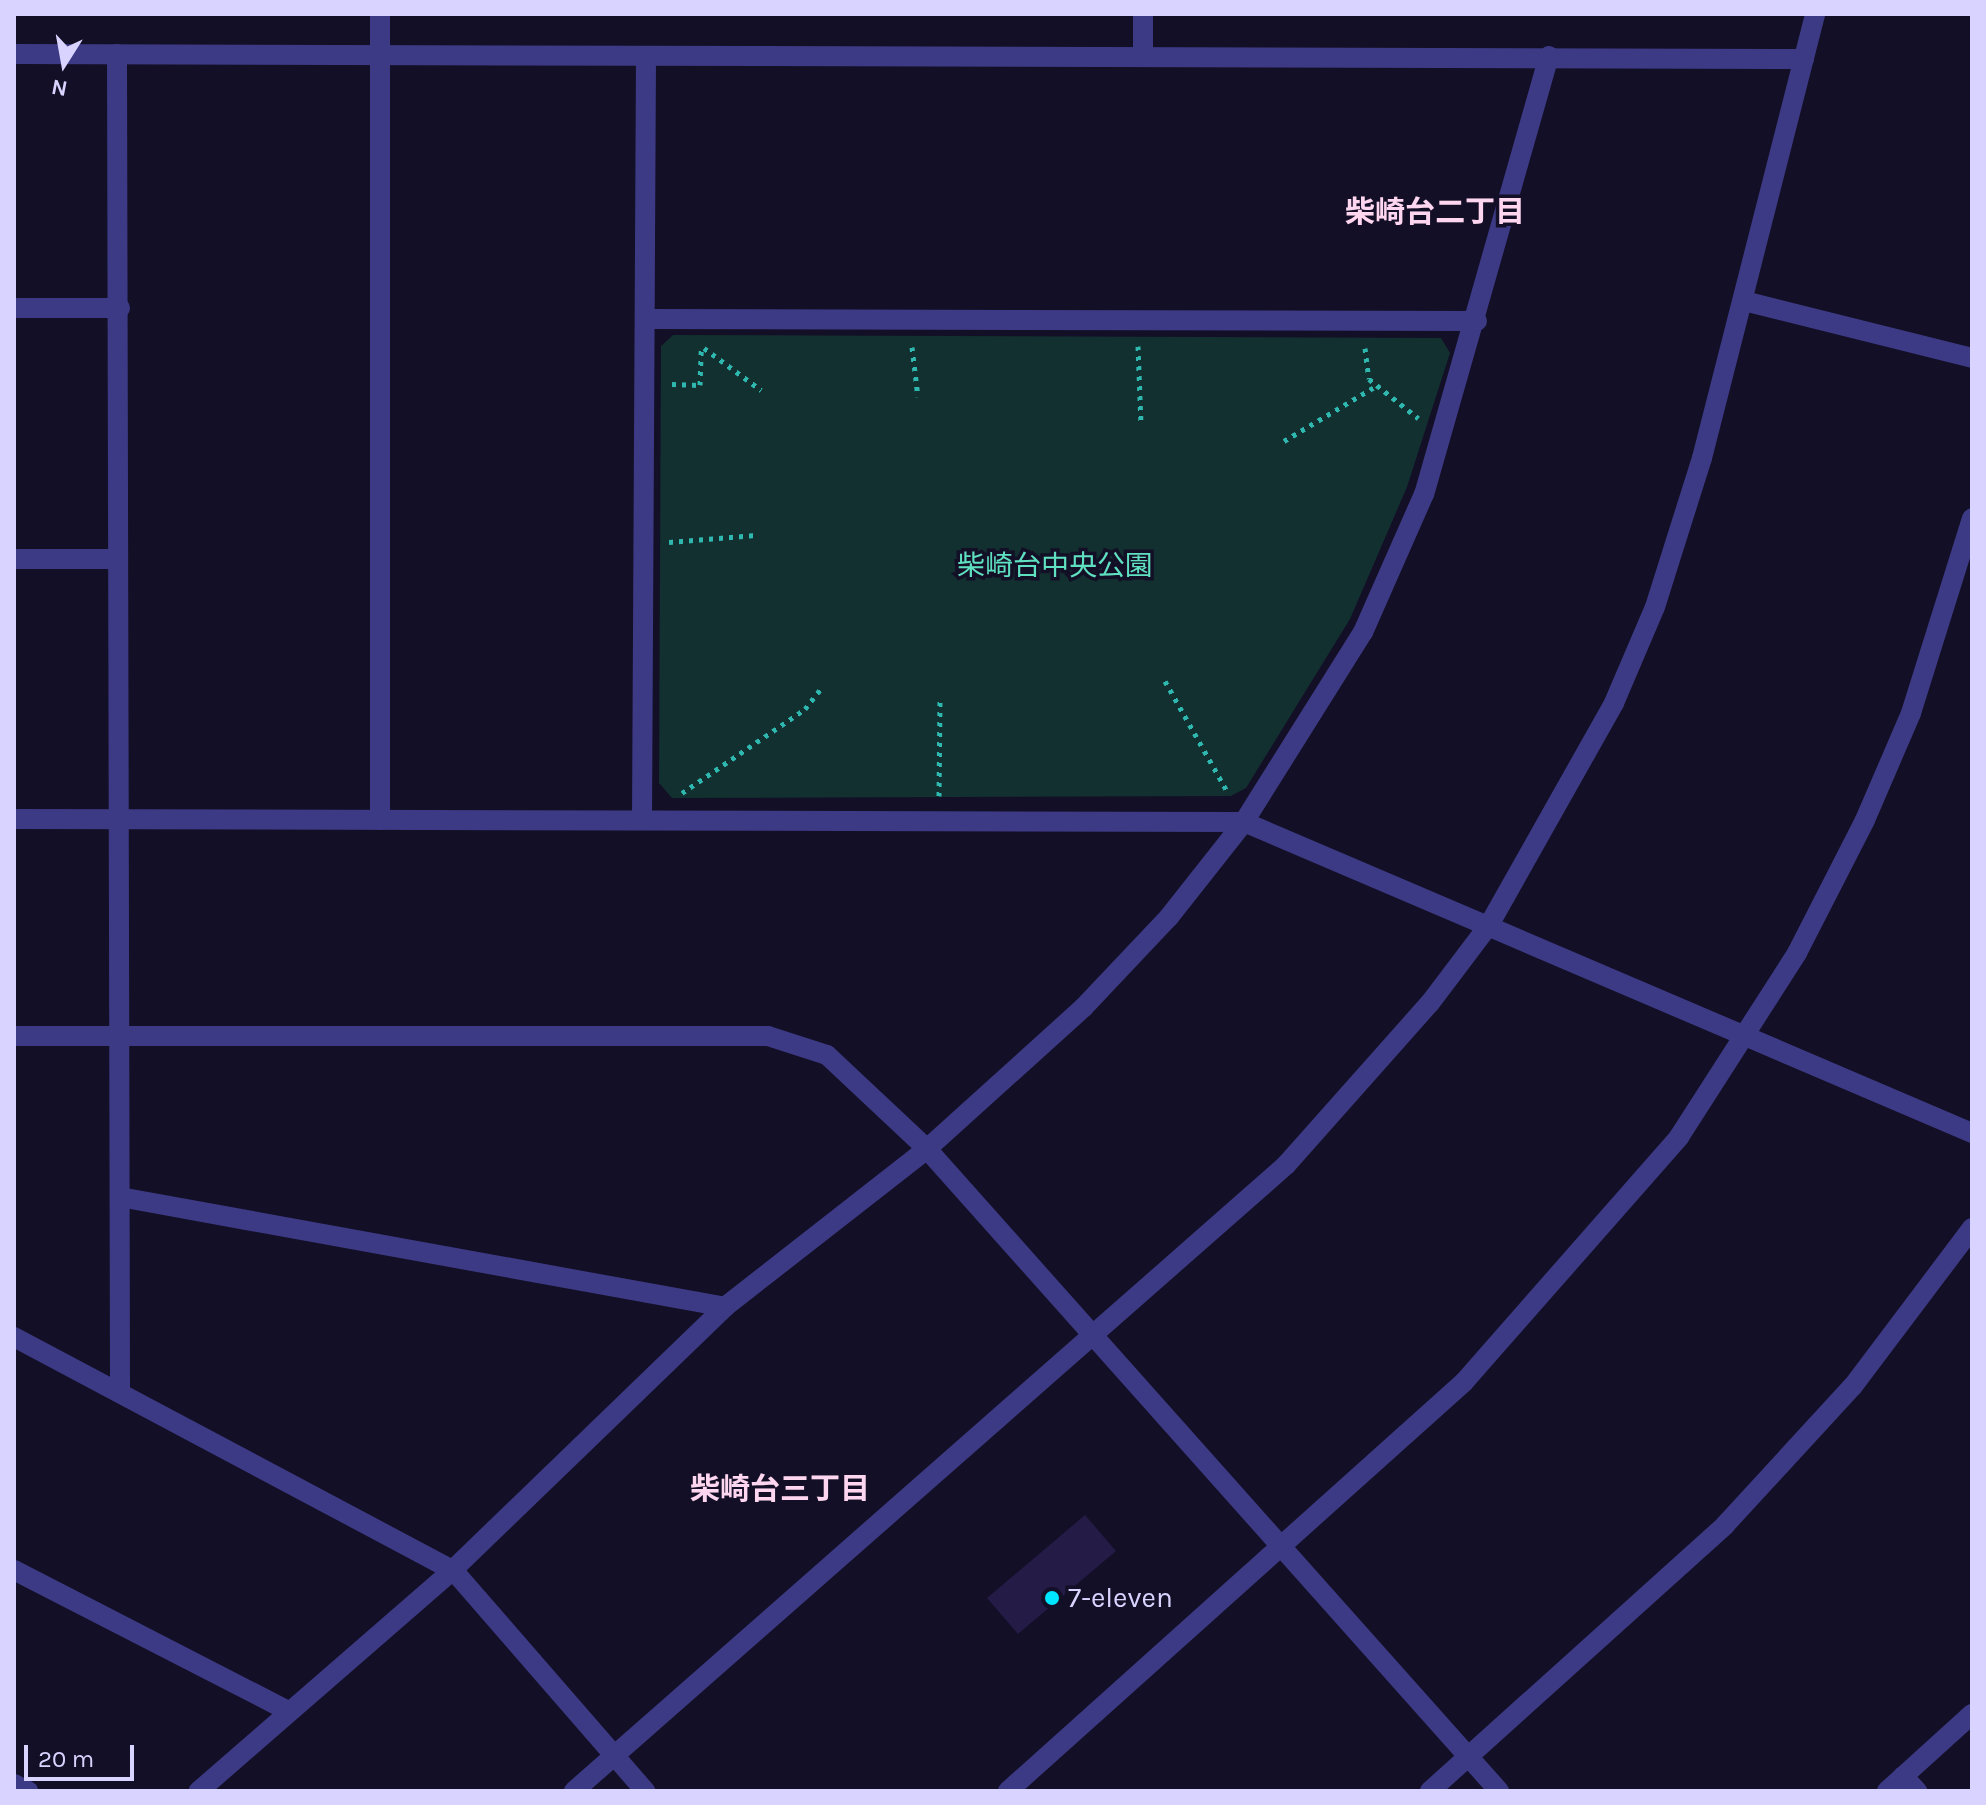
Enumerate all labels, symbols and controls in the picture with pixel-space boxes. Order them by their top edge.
north arrow [24,24,104,104]
text: N [49,73,70,102]
district label: 柴崎台二丁目 [1345,194,1525,230]
park label: 柴崎台中央公園 [957,549,1153,583]
district label: 柴崎台三丁目 [690,1471,870,1507]
place label: 7-eleven [1068,1581,1173,1615]
marker: 7-eleven [1043,1589,1061,1607]
scale bar [28,1729,138,1779]
text: 20 m [38,1745,94,1773]

